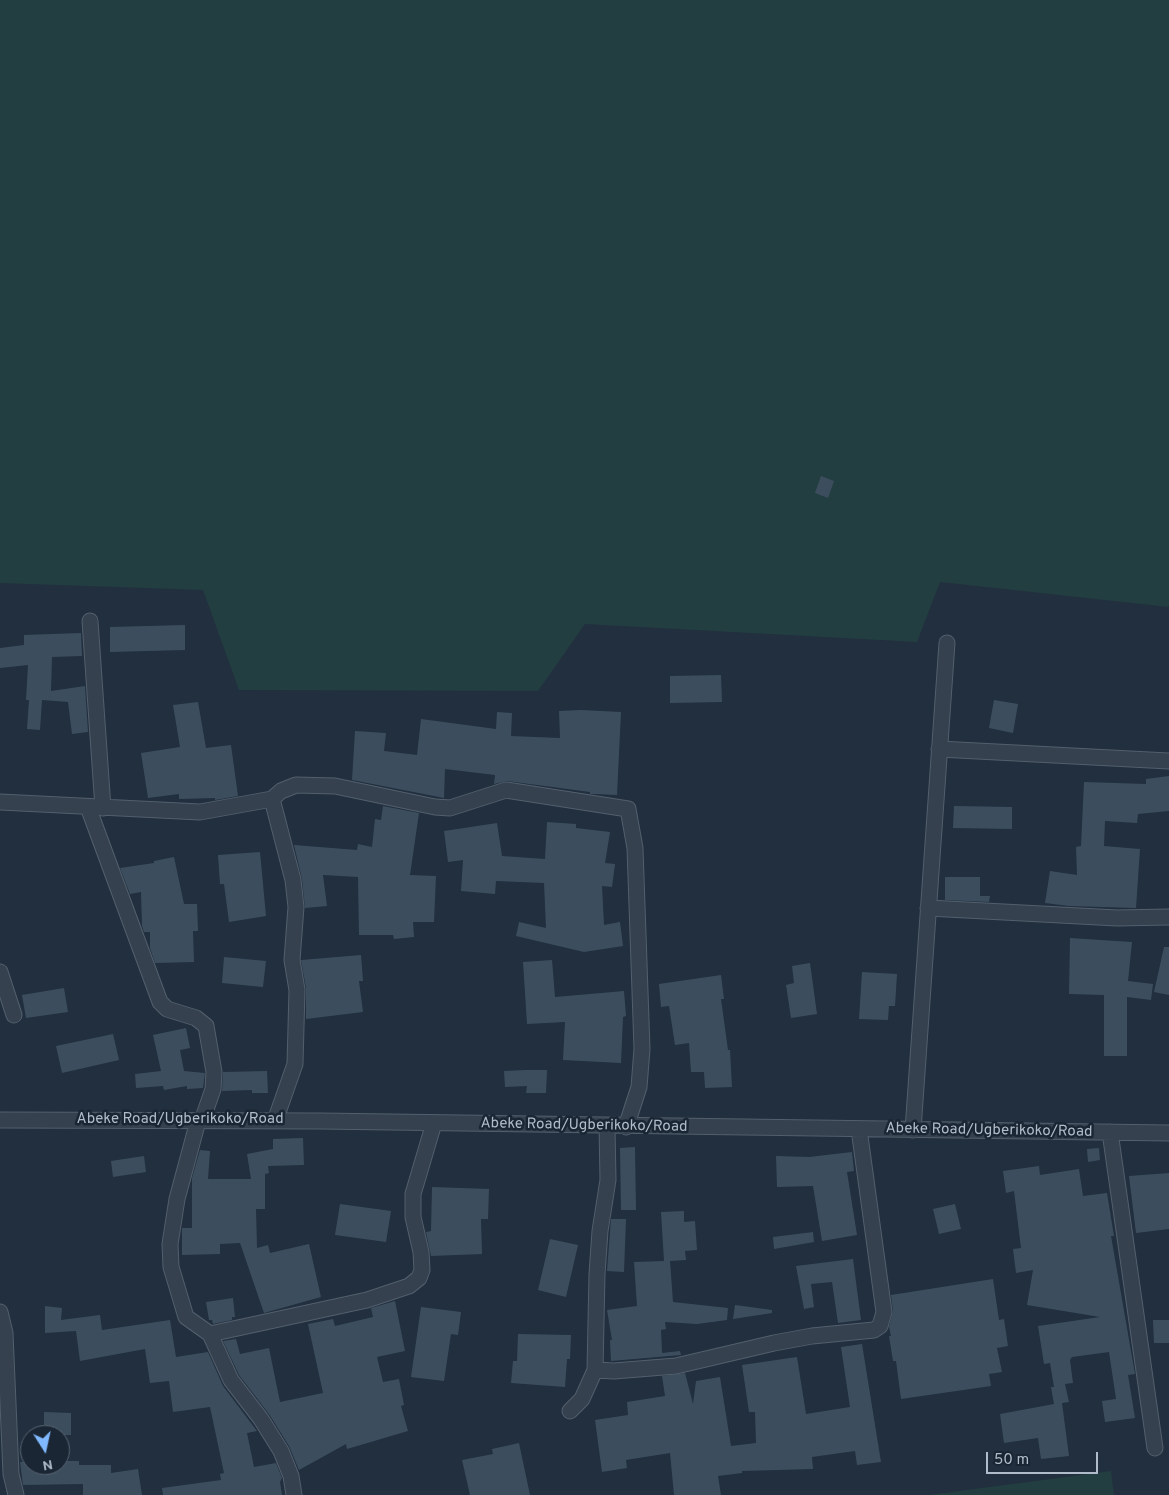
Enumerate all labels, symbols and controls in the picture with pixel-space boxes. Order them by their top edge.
street label: Abeke Road/Ugberikoko/Road [76,1111,284,1129]
street label: Abeke Road/Ugberikoko/Road [480,1115,688,1137]
street label: Abeke Road/Ugberikoko/Road [885,1120,1093,1142]
north arrow [20,1425,70,1475]
scale bar [989,1442,1102,1474]
text: 50 m [994,1451,1029,1470]
text: N [41,1455,54,1474]

